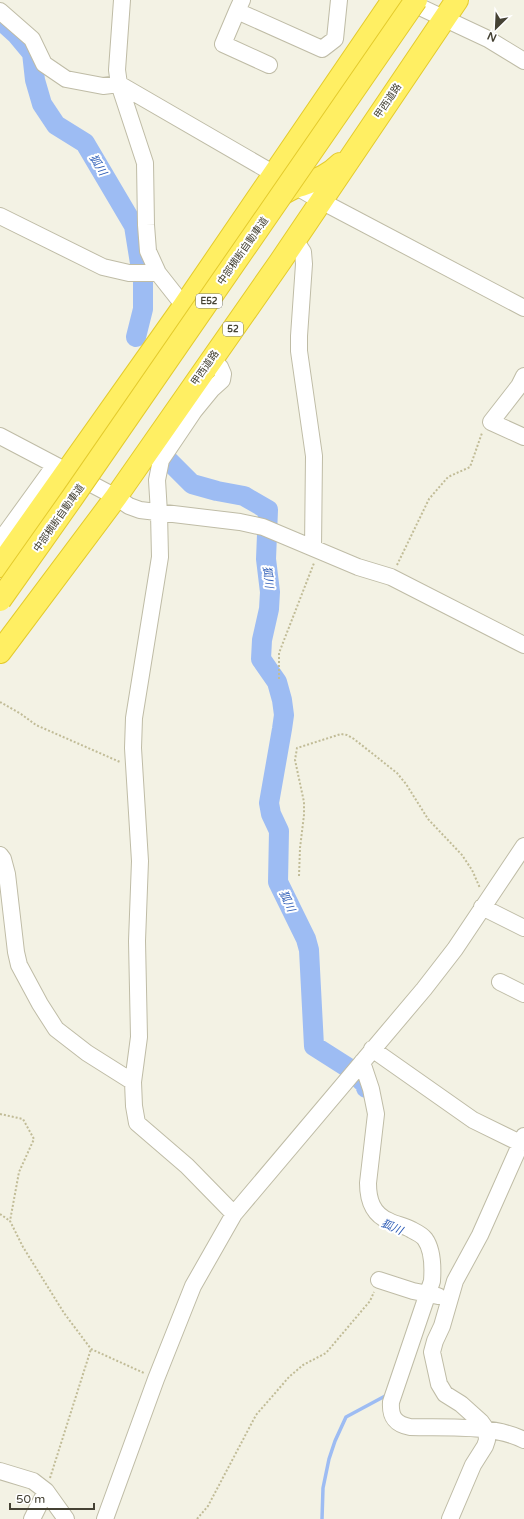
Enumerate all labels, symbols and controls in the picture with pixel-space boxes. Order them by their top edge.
north arrow [476,8,516,48]
text: N [485,29,499,44]
street label: 甲西道路 [372,81,404,121]
water label: 狐川 [87,152,110,179]
street label: 中部横断自動車道 [215,215,271,287]
road number: E52 [196,294,222,308]
road number: 52 [223,322,243,336]
street label: 甲西道路 [189,348,221,388]
street label: 中部横断自動車道 [31,482,87,554]
water label: 狐川 [260,565,276,590]
water label: 狐川 [276,888,298,915]
water label: 狐川 [379,1217,406,1238]
scale bar [10,1485,94,1511]
text: 50 m [16,1492,45,1506]

